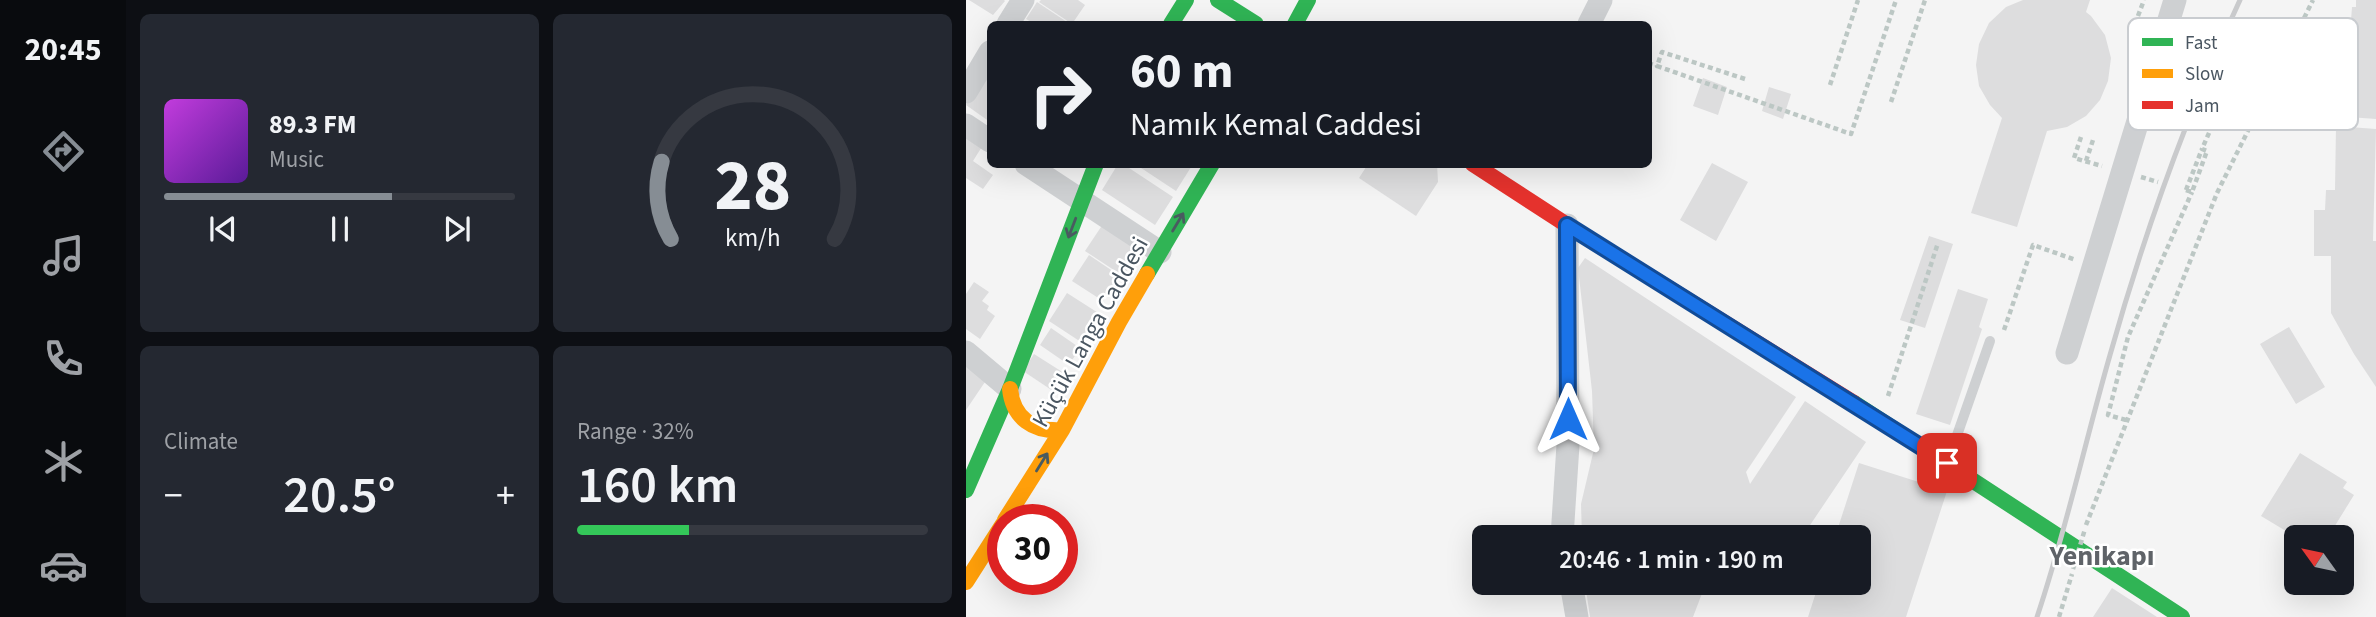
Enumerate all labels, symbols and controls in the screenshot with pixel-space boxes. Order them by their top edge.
legend [2128,18,2358,130]
text: 20:45 [24,27,102,73]
text: Fast [2185,30,2218,57]
text: 60 m [1130,37,1234,107]
icon: right [1015,49,1106,140]
text: Slow [2185,61,2224,88]
text: Jam [2185,93,2219,120]
text: Namık Kemal Caddesi [1130,102,1422,148]
text: 89.3 FM [269,106,357,143]
icon: directions [39,127,88,176]
text: 28 [714,135,791,239]
text: Music [269,143,324,176]
icon: previous [204,210,242,248]
icon: pause [321,210,359,248]
icon: next [438,210,476,248]
one-way arrow [1171,212,1185,232]
one-way arrow [1064,217,1077,239]
text: km/h [725,220,780,256]
icon: music [39,231,88,280]
street label: Küçük Langa Caddesi [1023,231,1157,434]
icon: phone [39,334,88,383]
position arrow [1531,382,1605,456]
text: Range · 32% [577,415,694,448]
text: Climate [164,425,238,458]
pin [1917,433,1977,493]
icon: climate [39,437,88,486]
icon: arrive [1928,444,1966,482]
text: 160 km [577,449,738,523]
one-way arrow [1034,453,1049,472]
text: 20.5° [283,459,396,533]
text: − [164,469,183,523]
text: + [496,469,515,523]
speed limit sign: 30 [987,504,1078,595]
north arrow [2284,525,2354,595]
map controls [2284,525,2354,595]
district label: Yenikapı [2048,536,2155,576]
icon: car [39,541,88,590]
text: 20:46 · 1 min · 190 m [1559,541,1784,578]

